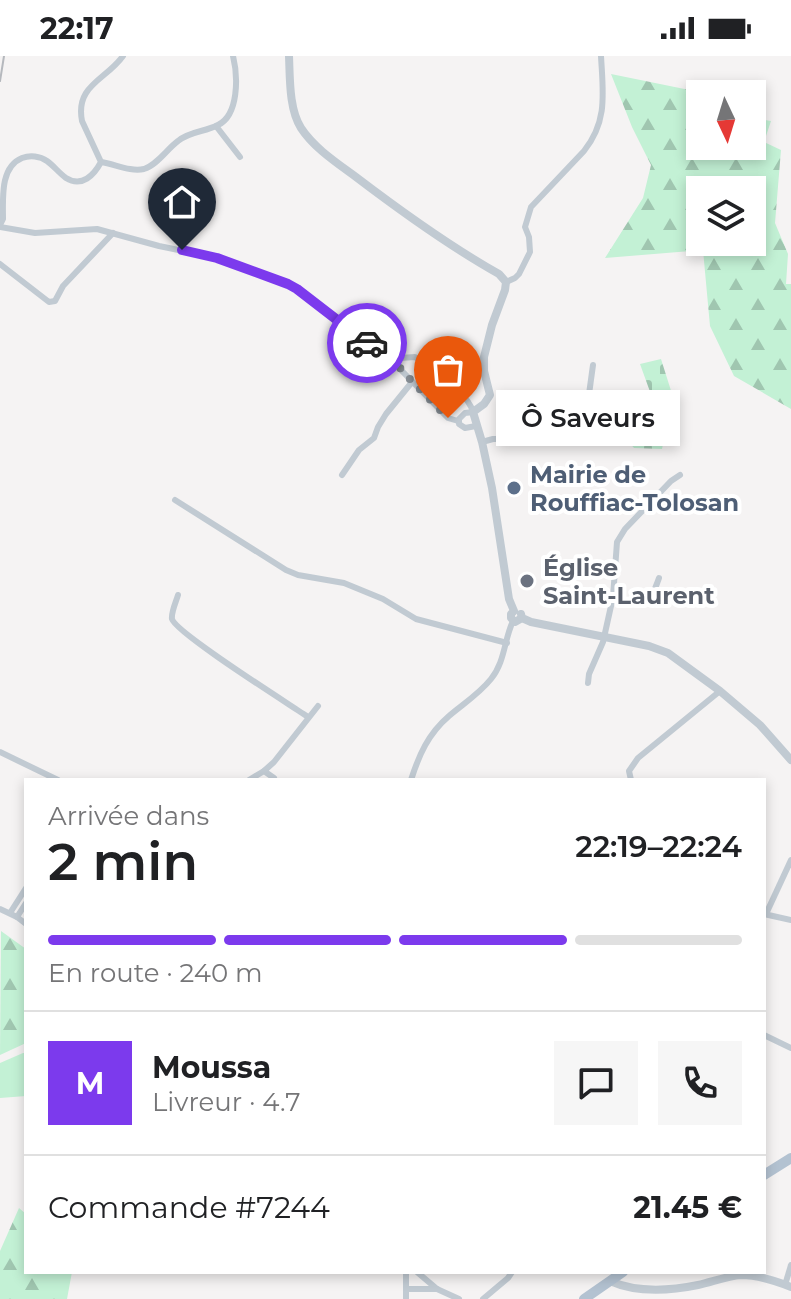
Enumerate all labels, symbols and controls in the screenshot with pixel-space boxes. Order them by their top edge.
text: 22:17 [40,10,114,47]
north arrow [686,80,766,160]
map controls [686,80,766,256]
pin [148,168,216,250]
button: layers [686,176,766,256]
icon: home [160,180,204,224]
courier [327,303,407,383]
icon: car [345,321,389,365]
pin [414,336,482,418]
icon: bag [426,348,470,392]
callout: Ô Saveurs [496,390,680,446]
text: Ô Saveurs [521,402,655,434]
place label: Mairie de Rouffiac-Tolosan [530,460,739,517]
marker: Mairie de Rouffiac-Tolosan [505,479,523,497]
place label: Église Saint-Laurent [543,553,715,610]
marker: Église Saint-Laurent [518,572,536,590]
text: Arrivée dans [48,800,209,832]
text: 22:19–22:24 [575,828,742,865]
text: 2 min [48,830,198,893]
text: En route · 240 m [48,957,263,989]
button: chat [554,1041,638,1125]
button: phone [658,1041,742,1125]
text: Moussa [152,1049,271,1086]
text: M [76,1065,104,1102]
text: Livreur · 4.7 [152,1086,301,1118]
text: Commande #7244 [48,1189,330,1226]
text: 21.45 € [633,1189,742,1226]

